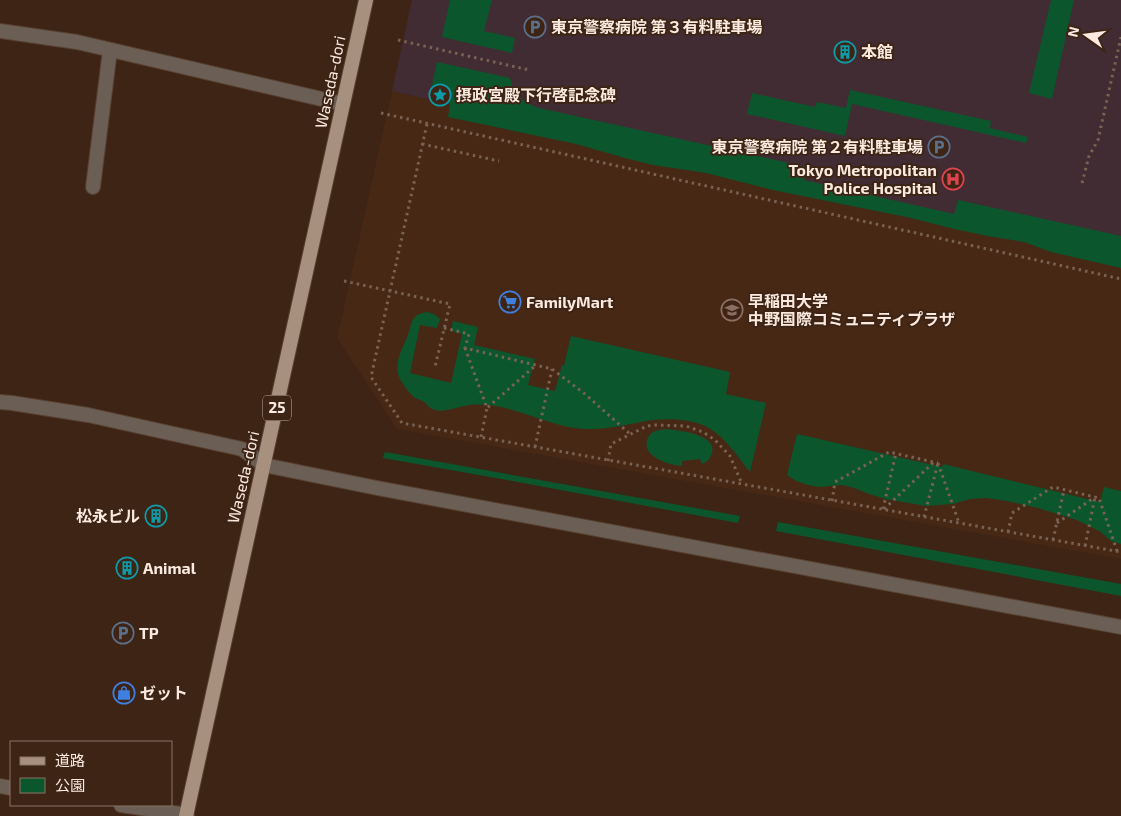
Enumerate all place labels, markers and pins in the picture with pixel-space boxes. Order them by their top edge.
parking icon: 東京警察病院 第３有料駐車場 [523,15,547,39]
place label: 東京警察病院 第３有料駐車場 [551,17,762,36]
building icon: 本館 [833,40,857,64]
place label: 本館 [861,42,893,61]
place icon: 摂政宮殿下行啓記念碑 [428,83,452,107]
place label: 摂政宮殿下行啓記念碑 [456,85,616,104]
parking icon: 東京警察病院 第２有料駐車場 [927,135,951,159]
place label: 東京警察病院 第２有料駐車場 [712,137,923,156]
place label: Tokyo Metropolitan Police Hospital [788,160,938,197]
hospital icon: Tokyo Metropolitan Police Hospital [941,167,965,191]
supermarket icon: FamilyMart [498,290,522,314]
place label: 早稲田大学 中野国際コミュニティプラザ [748,291,955,328]
place label: FamilyMart [526,292,614,312]
school or university icon: 早稲田大学 中野国際コミュニティプラザ [720,298,744,322]
building icon: 松永ビル [144,504,168,528]
place label: 松永ビル [76,506,140,525]
building icon: Animal [115,556,139,580]
place label: Animal [143,558,197,577]
parking icon: TP [111,621,135,645]
place label: TP [139,623,159,642]
shop icon: ゼット [112,681,136,705]
place label: ゼット [140,683,188,702]

